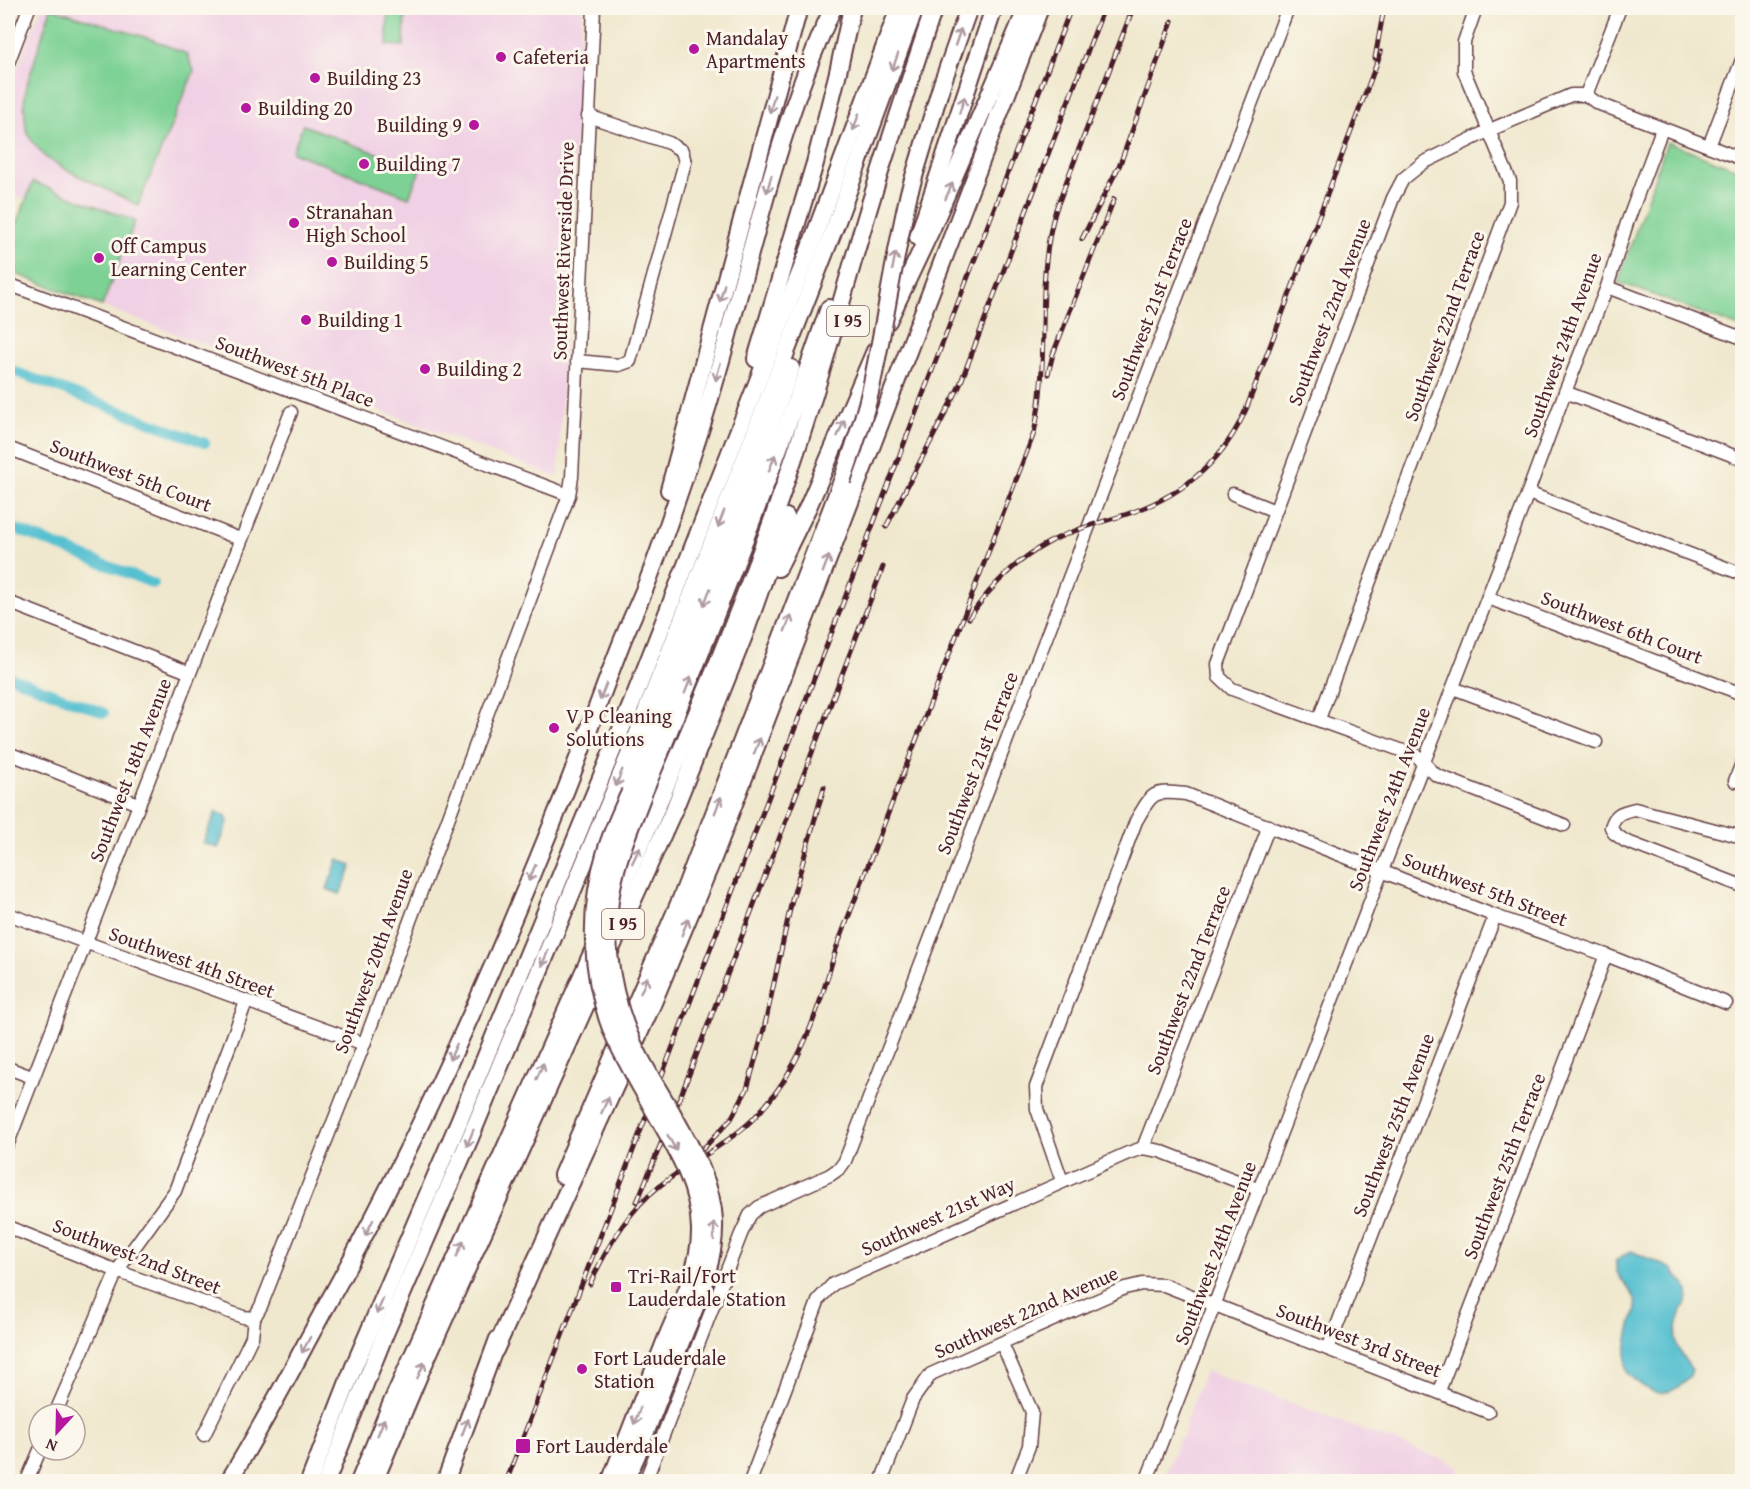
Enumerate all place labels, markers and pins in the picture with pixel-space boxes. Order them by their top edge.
place label: Mandalay Apartments [706,23,806,75]
place label: Cafeteria [513,42,589,71]
marker: Mandalay Apartments [687,42,701,56]
marker: Cafeteria [494,50,508,64]
place label: Building 23 [327,63,422,92]
marker: Building 23 [308,71,322,85]
place label: Building 20 [258,93,353,122]
marker: Building 20 [239,101,253,115]
place label: Building 9 [377,110,462,139]
marker: Building 9 [467,118,481,132]
place label: Building 7 [376,149,461,178]
marker: Building 7 [357,157,371,171]
place label: Stranahan High School [306,197,406,249]
marker: Stranahan High School [287,216,301,230]
place label: Off Campus Learning Center [111,231,246,283]
place label: Building 5 [344,247,429,276]
marker: Off Campus Learning Center [92,251,106,265]
marker: Building 5 [325,255,339,269]
place label: Building 1 [318,305,403,334]
marker: Building 1 [299,313,313,327]
place label: Building 2 [437,354,522,383]
marker: Building 2 [418,362,432,376]
place label: V P Cleaning Solutions [566,701,672,753]
marker: V P Cleaning Solutions [547,721,561,735]
place label: Tri-Rail/Fort Lauderdale Station [628,1261,786,1313]
marker: Tri-Rail/Fort Lauderdale Station [609,1280,623,1294]
place label: Fort Lauderdale Station [594,1343,726,1395]
marker: Fort Lauderdale Station [575,1362,589,1376]
place label: Fort Lauderdale [536,1431,668,1460]
marker: Fort Lauderdale [514,1437,532,1455]

